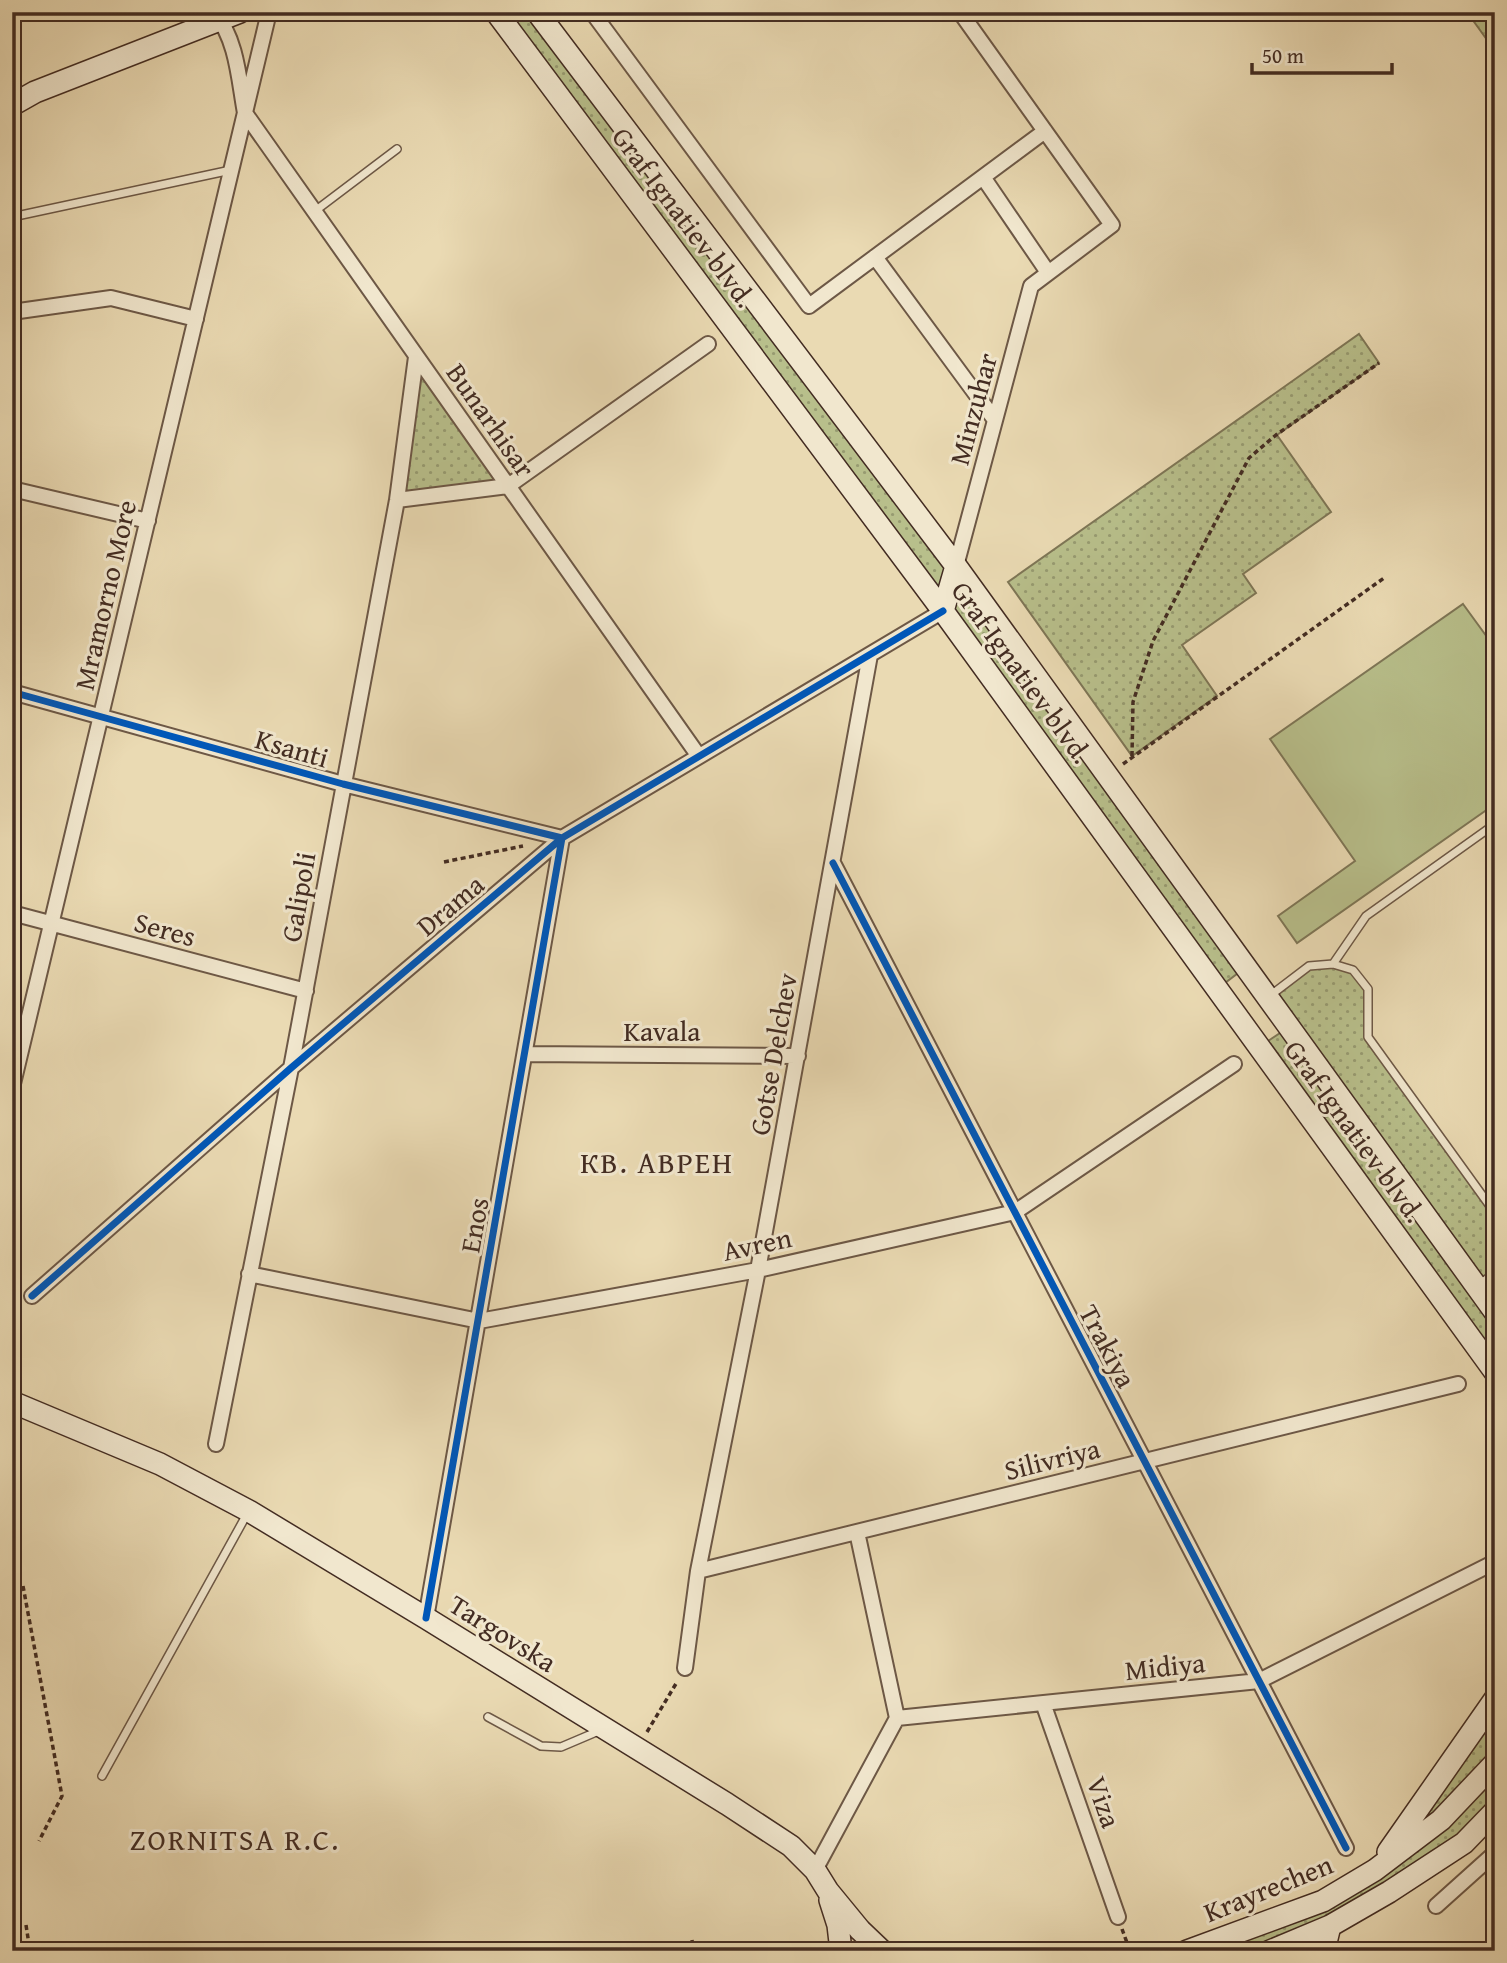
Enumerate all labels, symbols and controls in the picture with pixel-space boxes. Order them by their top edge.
scale bar [1252,32,1392,76]
text: 50 m [1262,40,1304,71]
street label: Graf Ignatiev blvd. [603,118,766,316]
street label: Minzuhar [938,348,1007,469]
street label: Bunarhisar [437,354,546,485]
street label: Mramorno More [63,496,146,694]
street label: Graf Ignatiev blvd. [942,572,1103,771]
street label: Ksanti [251,718,334,778]
street label: Galipoli [269,849,326,945]
street label: Drama [407,863,493,945]
street label: Seres [130,901,200,956]
street label: Gotse Delchev [738,970,807,1138]
street label: Kavala [623,1010,701,1051]
street label: Graf Ignatiev blvd. [1275,1031,1436,1230]
district label: КВ. АВРЕН [580,1140,734,1184]
street label: Enos [449,1194,498,1256]
street label: Avren [719,1216,795,1271]
street label: Trakiya [1069,1297,1148,1395]
street label: Silivriya [1000,1427,1105,1490]
street label: Targovska [442,1584,565,1682]
street label: Midiya [1123,1641,1208,1690]
street label: Viza [1077,1771,1133,1834]
district label: ZORNITSA R.C. [130,1817,340,1861]
street label: Krayrechen [1197,1843,1339,1932]

